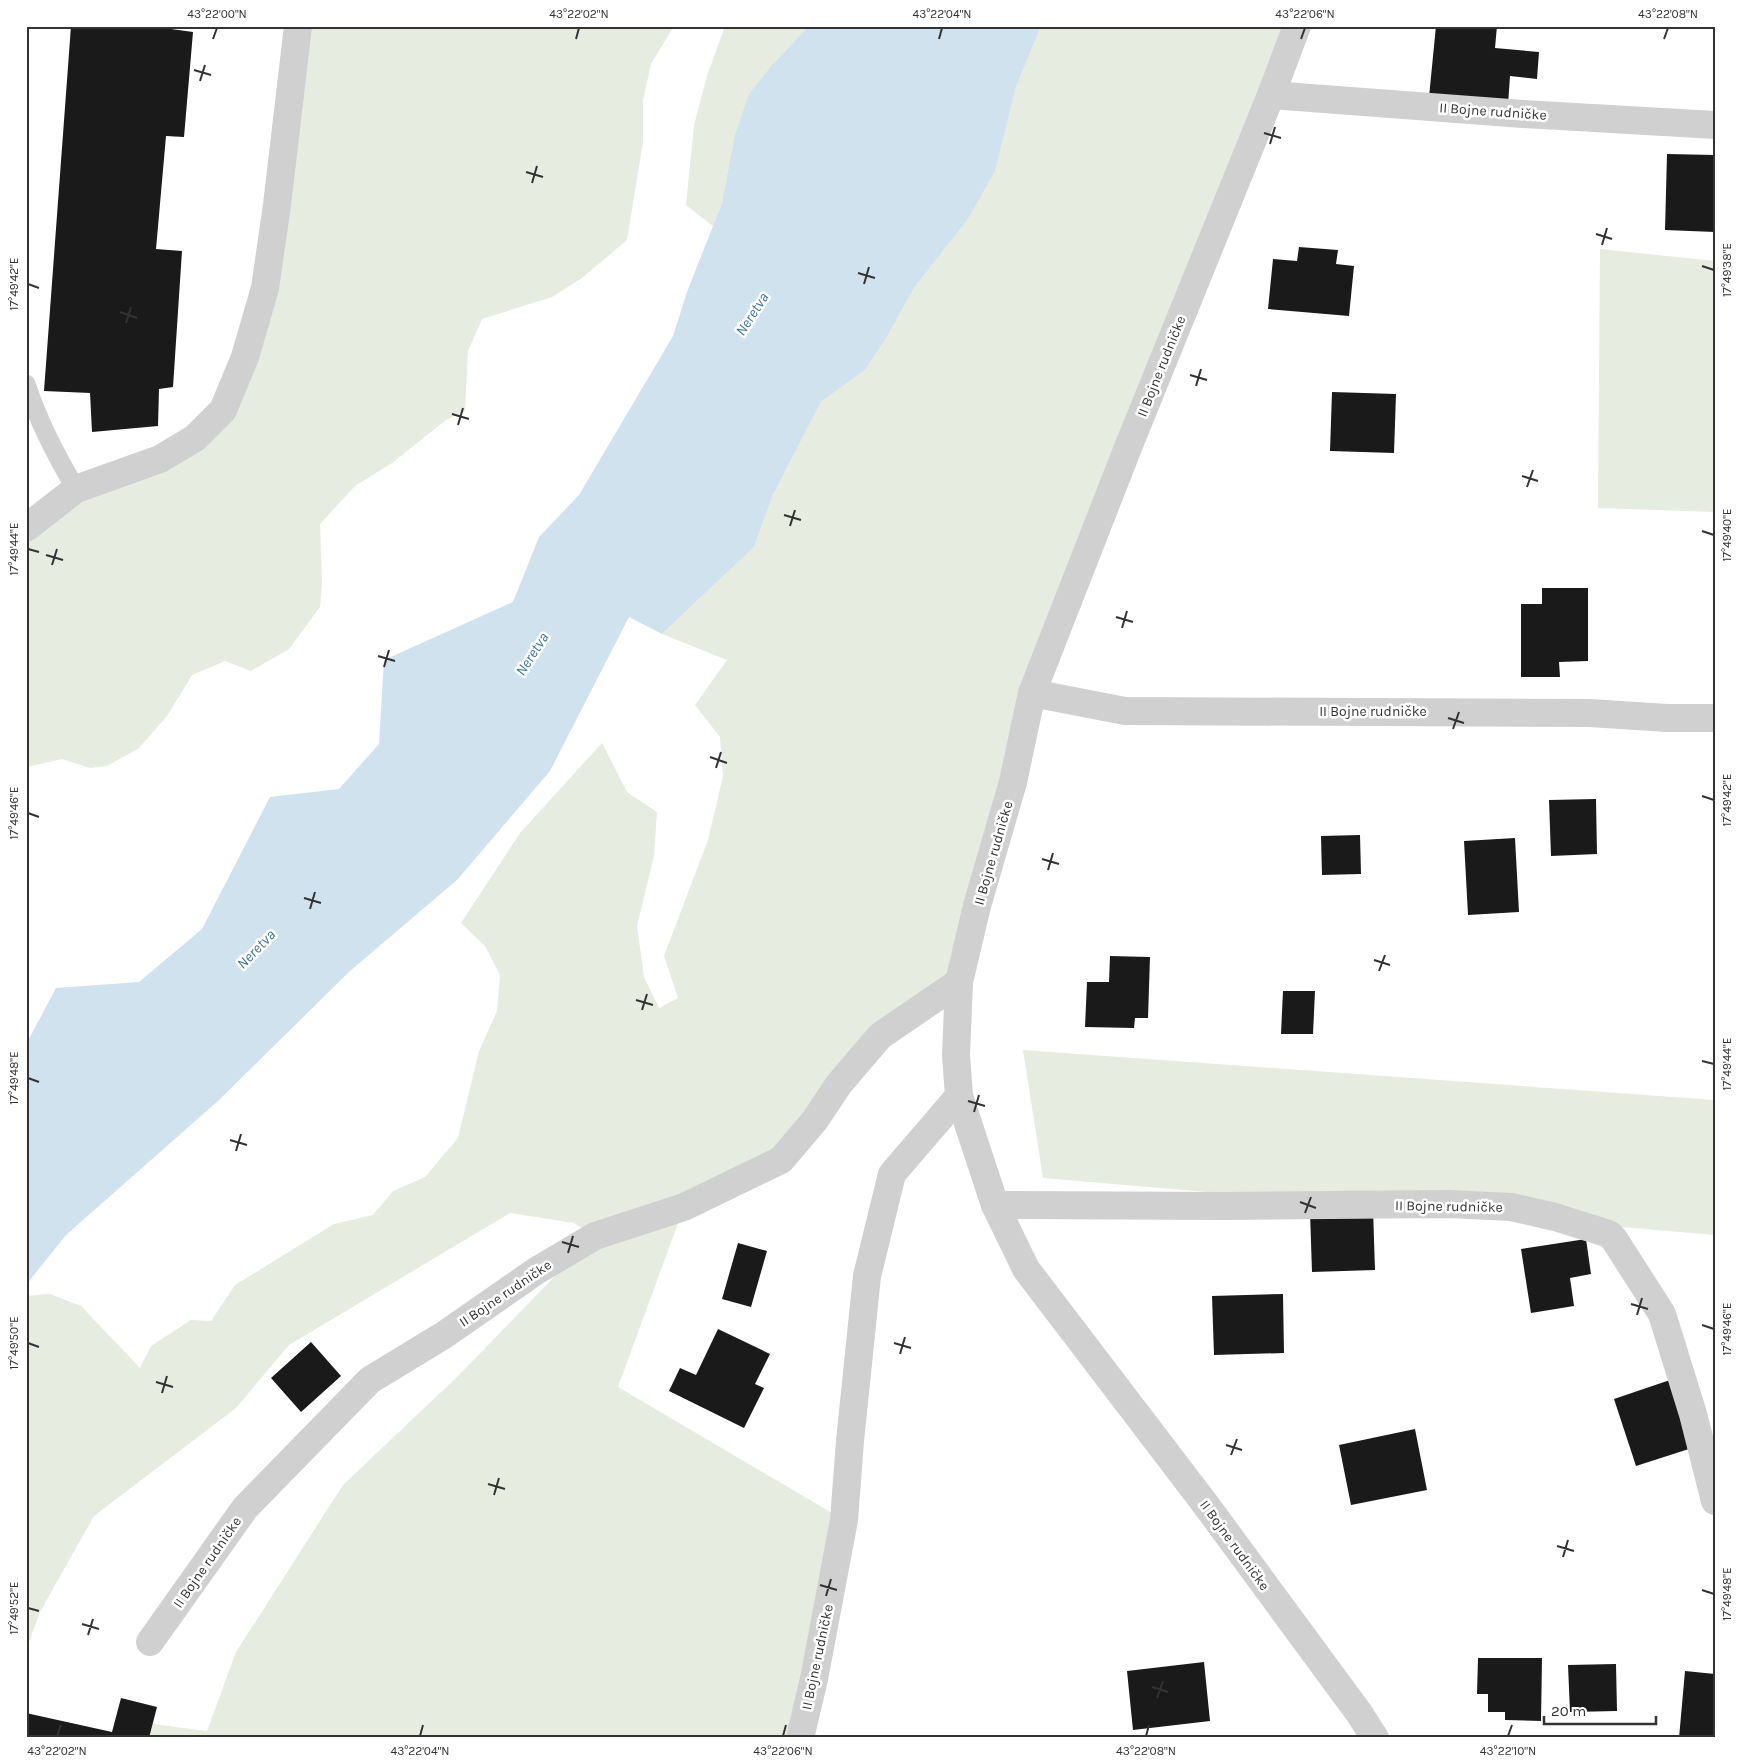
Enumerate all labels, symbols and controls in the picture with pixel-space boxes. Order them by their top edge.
text: 43°22'00"N [187,7,247,21]
text: 43°22'02"N [549,7,609,21]
text: 43°22'04"N [912,7,972,21]
text: 43°22'06"N [1275,7,1335,21]
text: 43°22'08"N [1638,7,1698,21]
street label: II Bojne rudničke [1439,99,1547,124]
text: 17°49'38"E [1720,243,1734,297]
text: 17°49'42"E [7,257,21,311]
water label: Neretva [731,289,773,339]
street label: II Bojne rudničke [1133,313,1190,419]
text: 17°49'40"E [1720,508,1734,562]
text: 17°49'44"E [7,523,21,575]
water label: Neretva [511,629,553,679]
street label: II Bojne rudničke [1319,703,1427,720]
text: 17°49'42"E [1720,773,1734,827]
text: 17°49'46"E [7,787,21,839]
street label: II Bojne rudničke [970,799,1016,907]
water label: Neretva [233,926,279,972]
text: 17°49'44"E [1720,1038,1734,1090]
text: 17°49'48"E [7,1051,21,1105]
street label: II Bojne rudničke [1395,1197,1503,1216]
street label: II Bojne rudničke [456,1256,555,1331]
text: 17°49'46"E [1720,1303,1734,1355]
text: 17°49'50"E [7,1316,21,1370]
street label: II Bojne rudničke [1196,1497,1273,1594]
street label: II Bojne rudničke [170,1513,245,1611]
text: 17°49'48"E [1720,1567,1734,1621]
text: 17°49'52"E [7,1581,21,1635]
street label: II Bojne rudničke [798,1603,837,1712]
scale bar [1544,1694,1656,1726]
text: 20 m [1551,1702,1586,1720]
text: 43°22'02"N [27,1744,87,1758]
text: 43°22'04"N [390,1744,450,1758]
text: 43°22'06"N [753,1744,813,1758]
text: 43°22'08"N [1116,1744,1176,1758]
text: 43°22'10"N [1480,1744,1536,1758]

